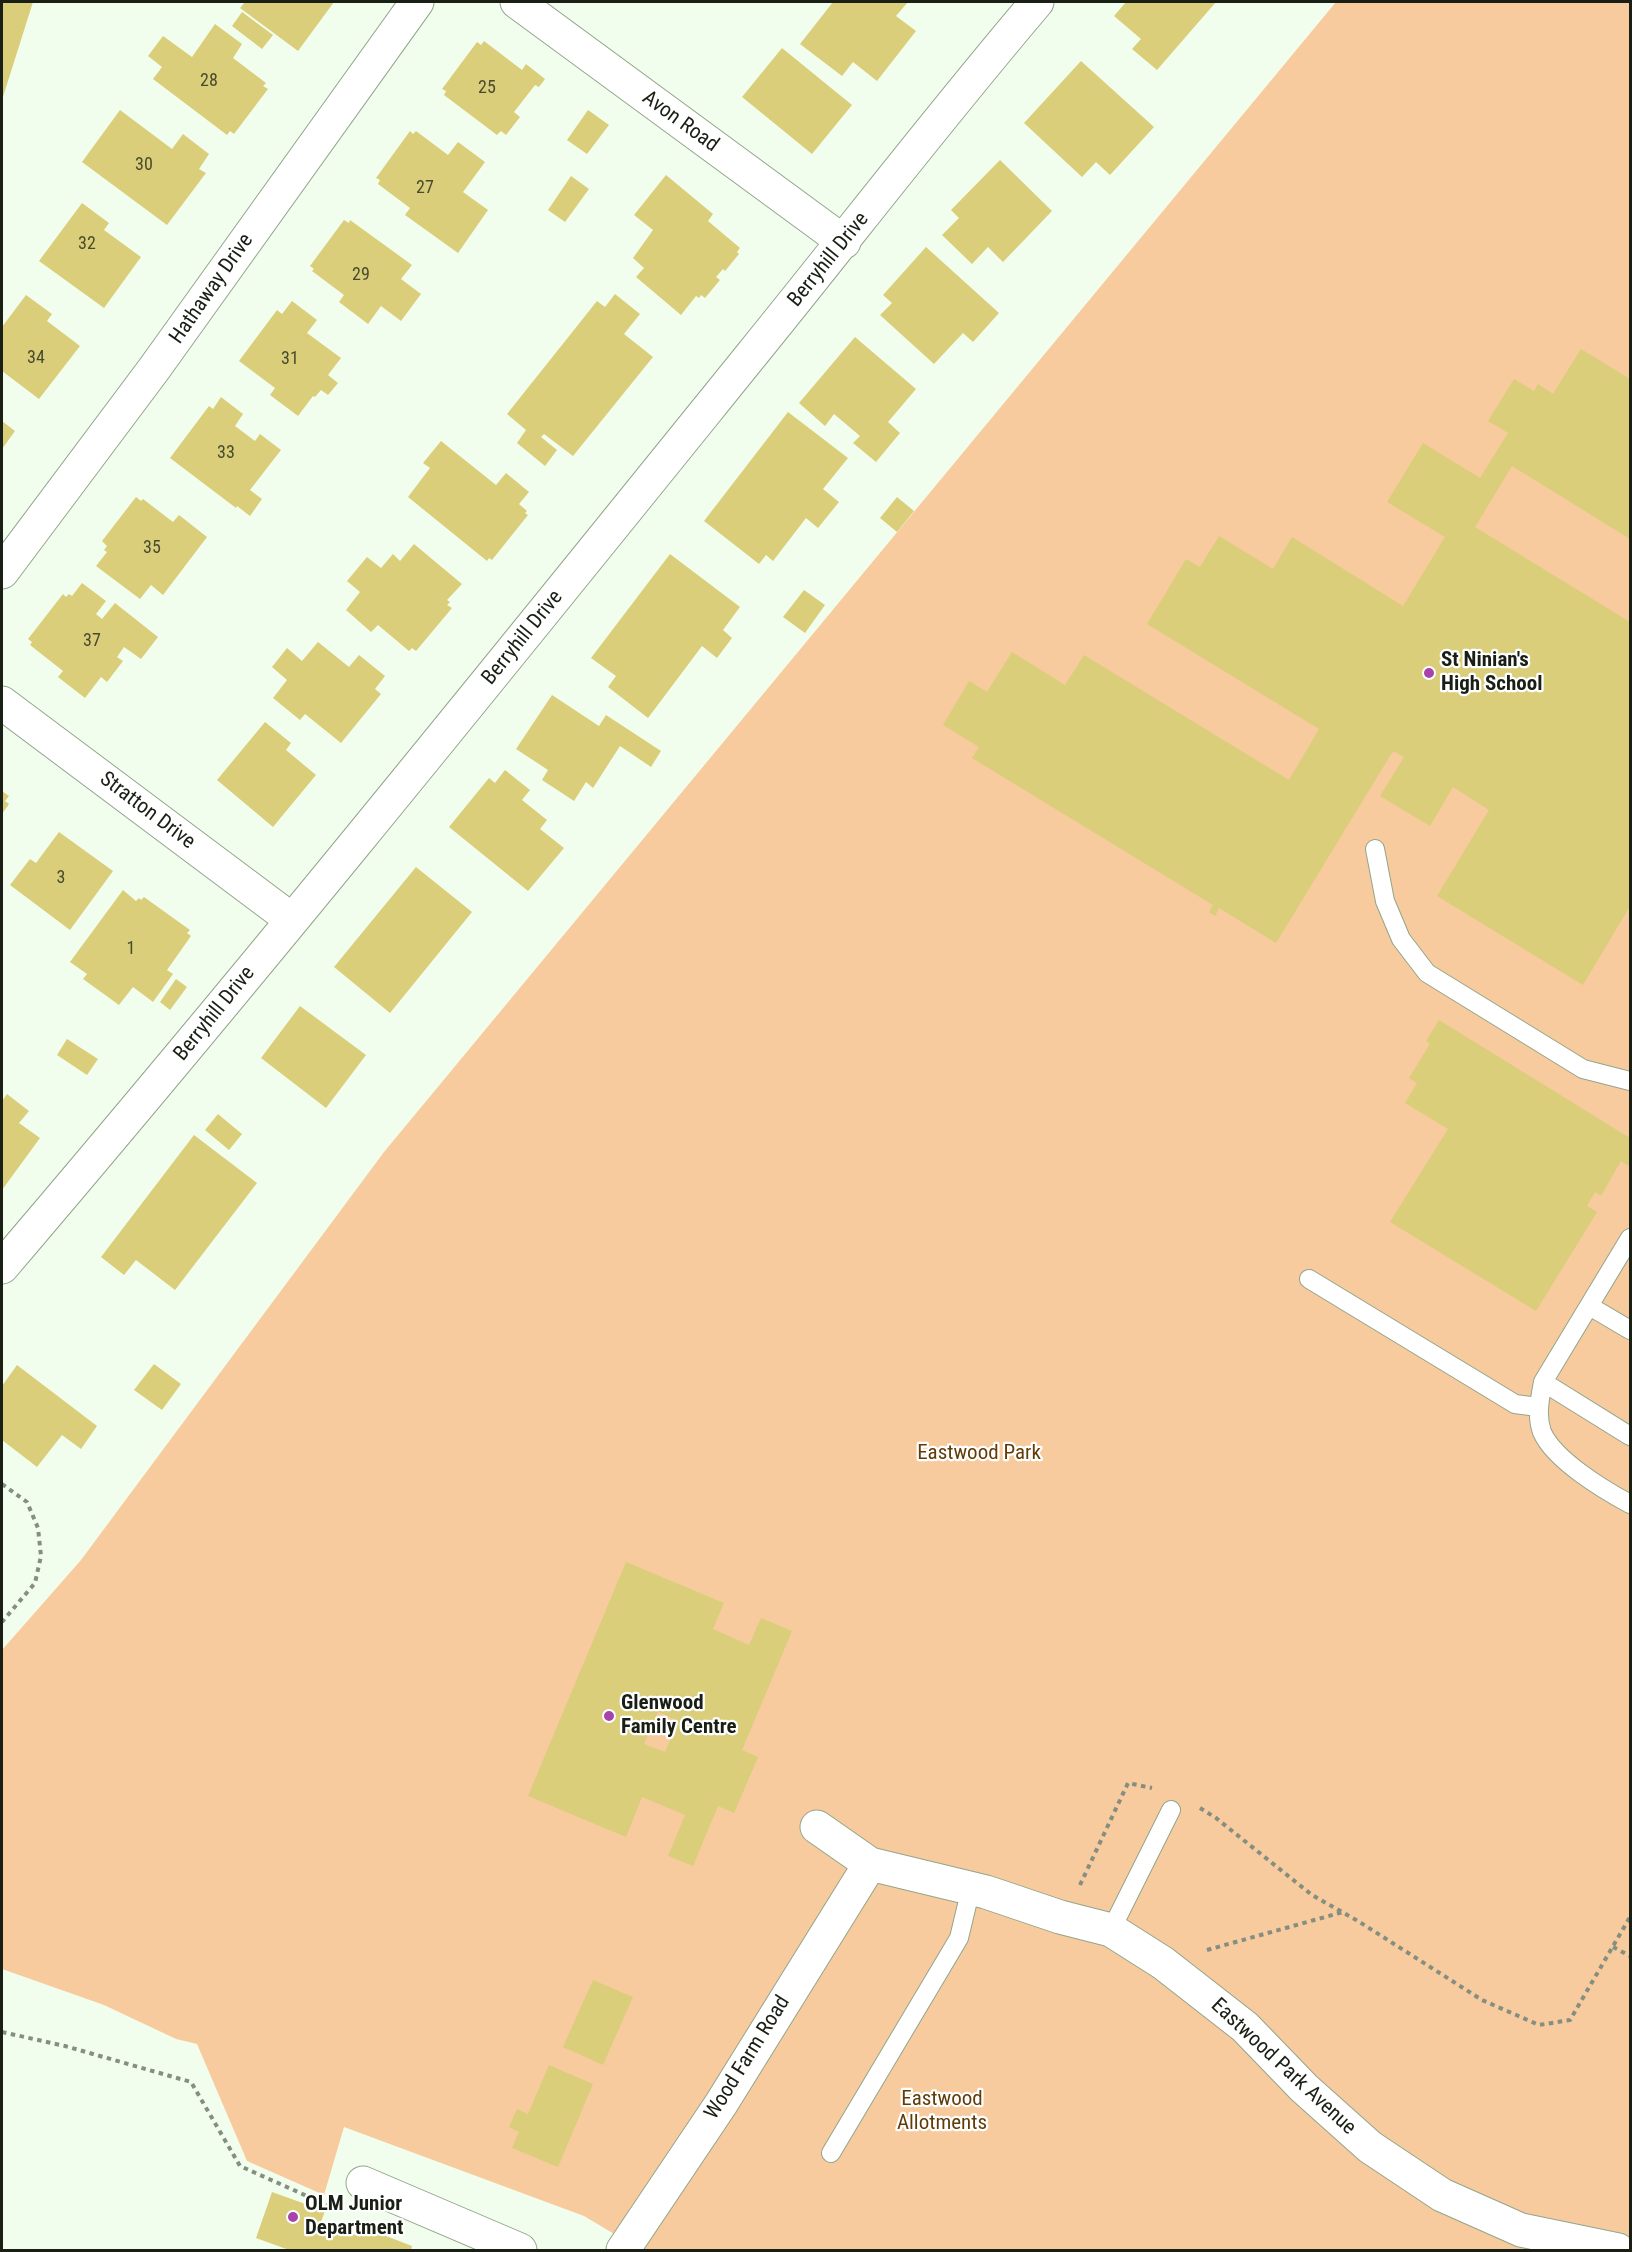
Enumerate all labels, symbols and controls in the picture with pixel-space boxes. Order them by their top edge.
house number: 28 [200,70,218,92]
house number: 25 [478,77,496,99]
street label: Avon Road [637,86,723,158]
house number: 30 [135,154,153,176]
house number: 27 [416,177,434,199]
street label: Berryhill Drive [783,208,875,312]
street label: Hathaway Drive [165,229,259,349]
house number: 32 [78,233,96,255]
house number: 29 [352,264,370,286]
house number: 34 [27,347,45,369]
house number: 31 [281,348,299,370]
house number: 33 [217,442,235,464]
house number: 35 [143,537,161,559]
street label: Berryhill Drive [477,586,569,690]
house number: 37 [83,630,101,652]
place label: St Ninian's High School [1441,648,1542,698]
marker: St Ninian's High School [1422,666,1436,680]
street label: Stratton Drive [94,767,200,855]
house number: 3 [57,867,65,889]
house number: 1 [127,938,135,960]
street label: Berryhill Drive [169,962,261,1066]
park label: Eastwood Park [917,1441,1041,1467]
place label: Glenwood Family Centre [621,1691,736,1741]
marker: Glenwood Family Centre [602,1709,616,1723]
street label: Wood Farm Road [700,1992,796,2124]
street label: Eastwood Park Avenue [1205,1993,1361,2141]
park label: Eastwood Allotments [897,2087,987,2137]
place label: OLM Junior Department [305,2192,404,2242]
marker: OLM Junior Department [286,2210,300,2224]

